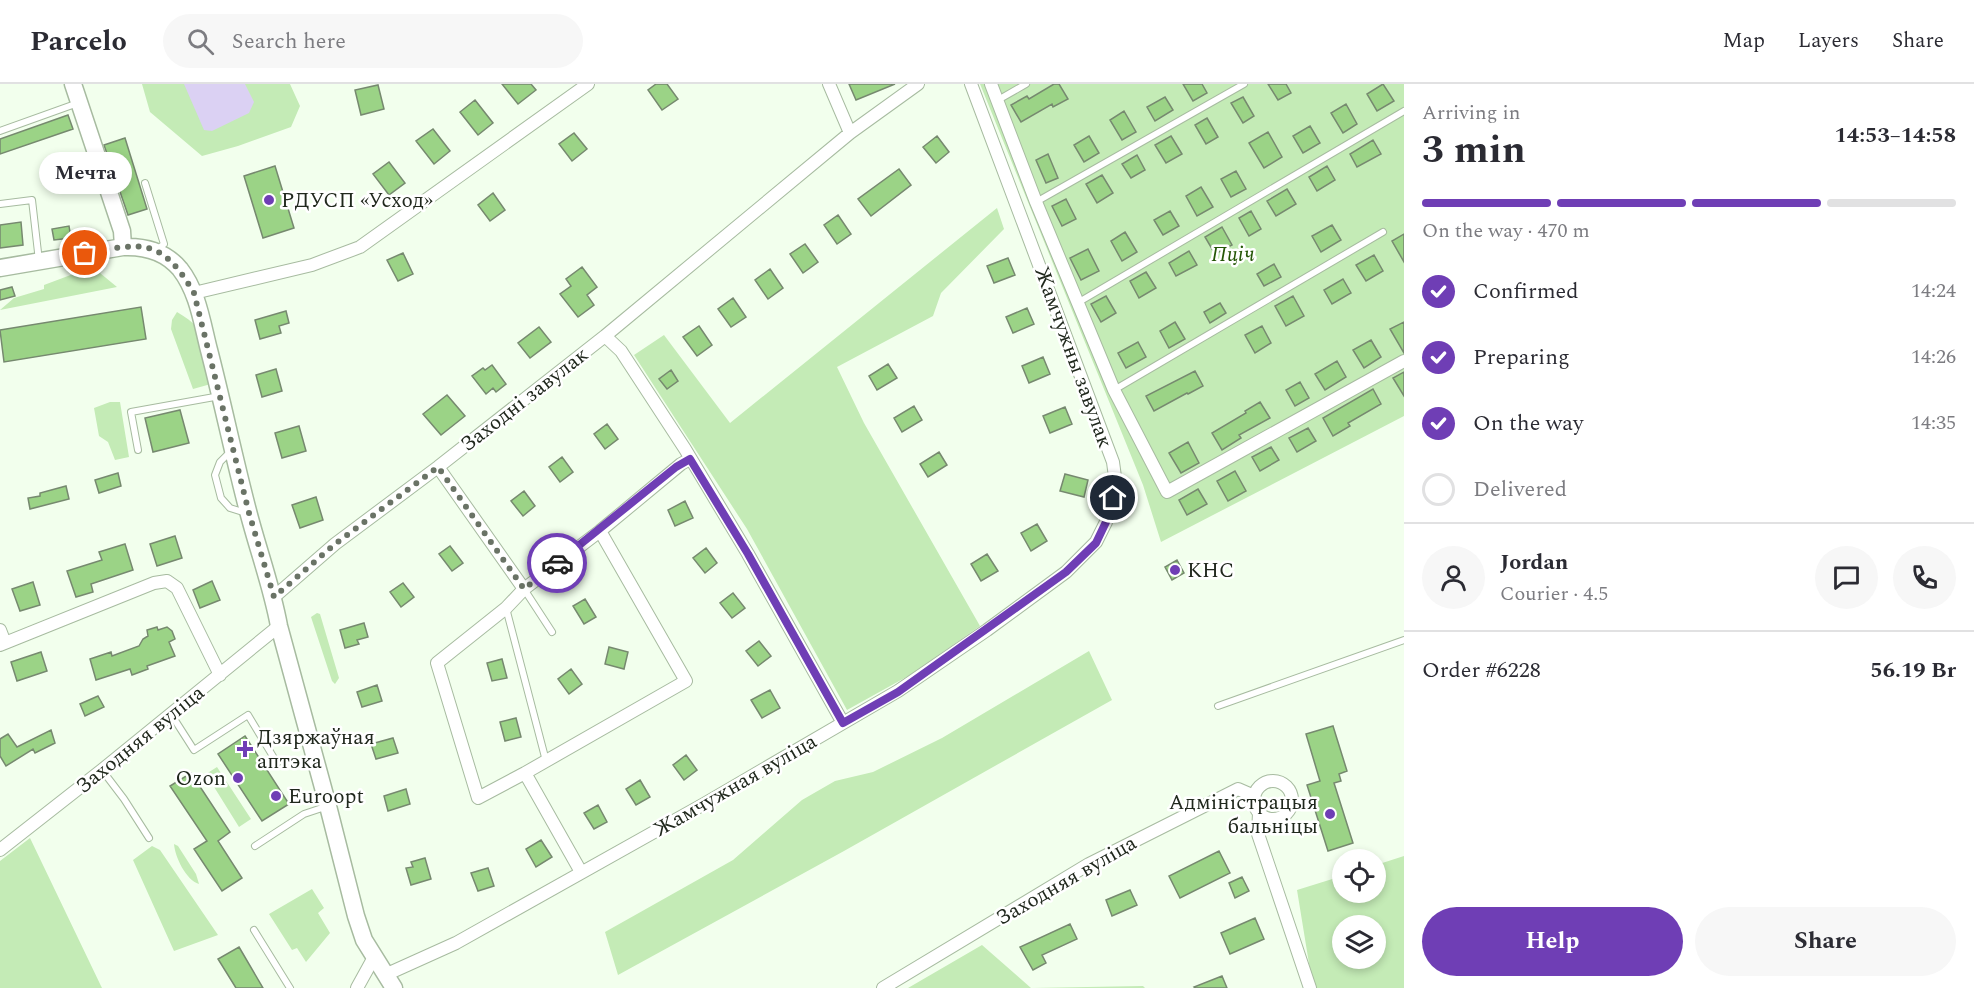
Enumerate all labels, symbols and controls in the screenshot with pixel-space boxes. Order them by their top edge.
search box [163,14,583,68]
text: Parcelo [30,20,127,63]
icon: search [184,25,217,58]
text: Search here [232,25,346,58]
text: Map [1723,25,1765,57]
text: Layers [1798,25,1859,57]
text: Share [1892,25,1944,57]
text: Arriving in [1422,98,1520,128]
text: 14:53–14:58 [1834,119,1956,152]
text: 3 min [1422,121,1526,180]
callout: Мечта [38,151,132,193]
text: Мечта [55,158,116,188]
place label: РДУСП «Усход» [281,185,433,217]
marker: РДУСП «Усход» [262,193,276,207]
text: On the way · 470 m [1422,216,1590,246]
pin [59,227,110,278]
icon: bag [68,236,101,269]
park label: Пціч [1211,239,1255,271]
street label: Жамчужны завулак [1025,262,1121,453]
icon: check [1422,275,1455,308]
text: Confirmed [1473,275,1579,308]
text: 14:24 [1911,276,1956,306]
street label: Заходні завулак [454,339,596,460]
icon: check [1422,341,1455,374]
text: Preparing [1473,341,1570,374]
text: 14:26 [1911,342,1956,372]
icon: check [1422,407,1455,440]
text: On the way [1473,407,1584,440]
text: 14:35 [1911,408,1956,438]
pin [1087,472,1138,523]
text: Delivered [1473,473,1567,506]
icon: home [1096,481,1129,514]
courier [527,533,587,593]
button: person [1422,546,1485,609]
text: Jordan [1500,546,1568,579]
button: chat [1815,546,1878,609]
button: phone [1893,546,1956,609]
icon: car [541,547,574,580]
place label: КНС [1187,555,1234,587]
marker: КНС [1168,563,1182,577]
text: Courier · 4.5 [1500,579,1608,609]
text: Order #6228 [1422,654,1541,687]
text: 56.19 Br [1870,654,1956,687]
street label: Заходняя вуліца [69,677,213,802]
place label: Дзяржаўная аптэка [257,722,375,778]
street label: Жамчужная вуліца [648,726,824,846]
marker: Дзяржаўная аптэка [238,742,252,756]
place label: Ozon [176,763,226,795]
marker: Ozon [231,771,245,785]
place label: Euroopt [288,781,364,813]
place label: Адміністрацыя бальніцы [1169,787,1318,843]
marker: Euroopt [269,789,283,803]
marker: Адміністрацыя бальніцы [1323,807,1337,821]
street label: Заходняя вуліца [990,827,1144,934]
map controls [1332,849,1386,969]
button: locate [1332,849,1386,903]
button: Help [1422,907,1683,976]
button: Share [1695,907,1956,976]
button: layers [1332,915,1386,969]

